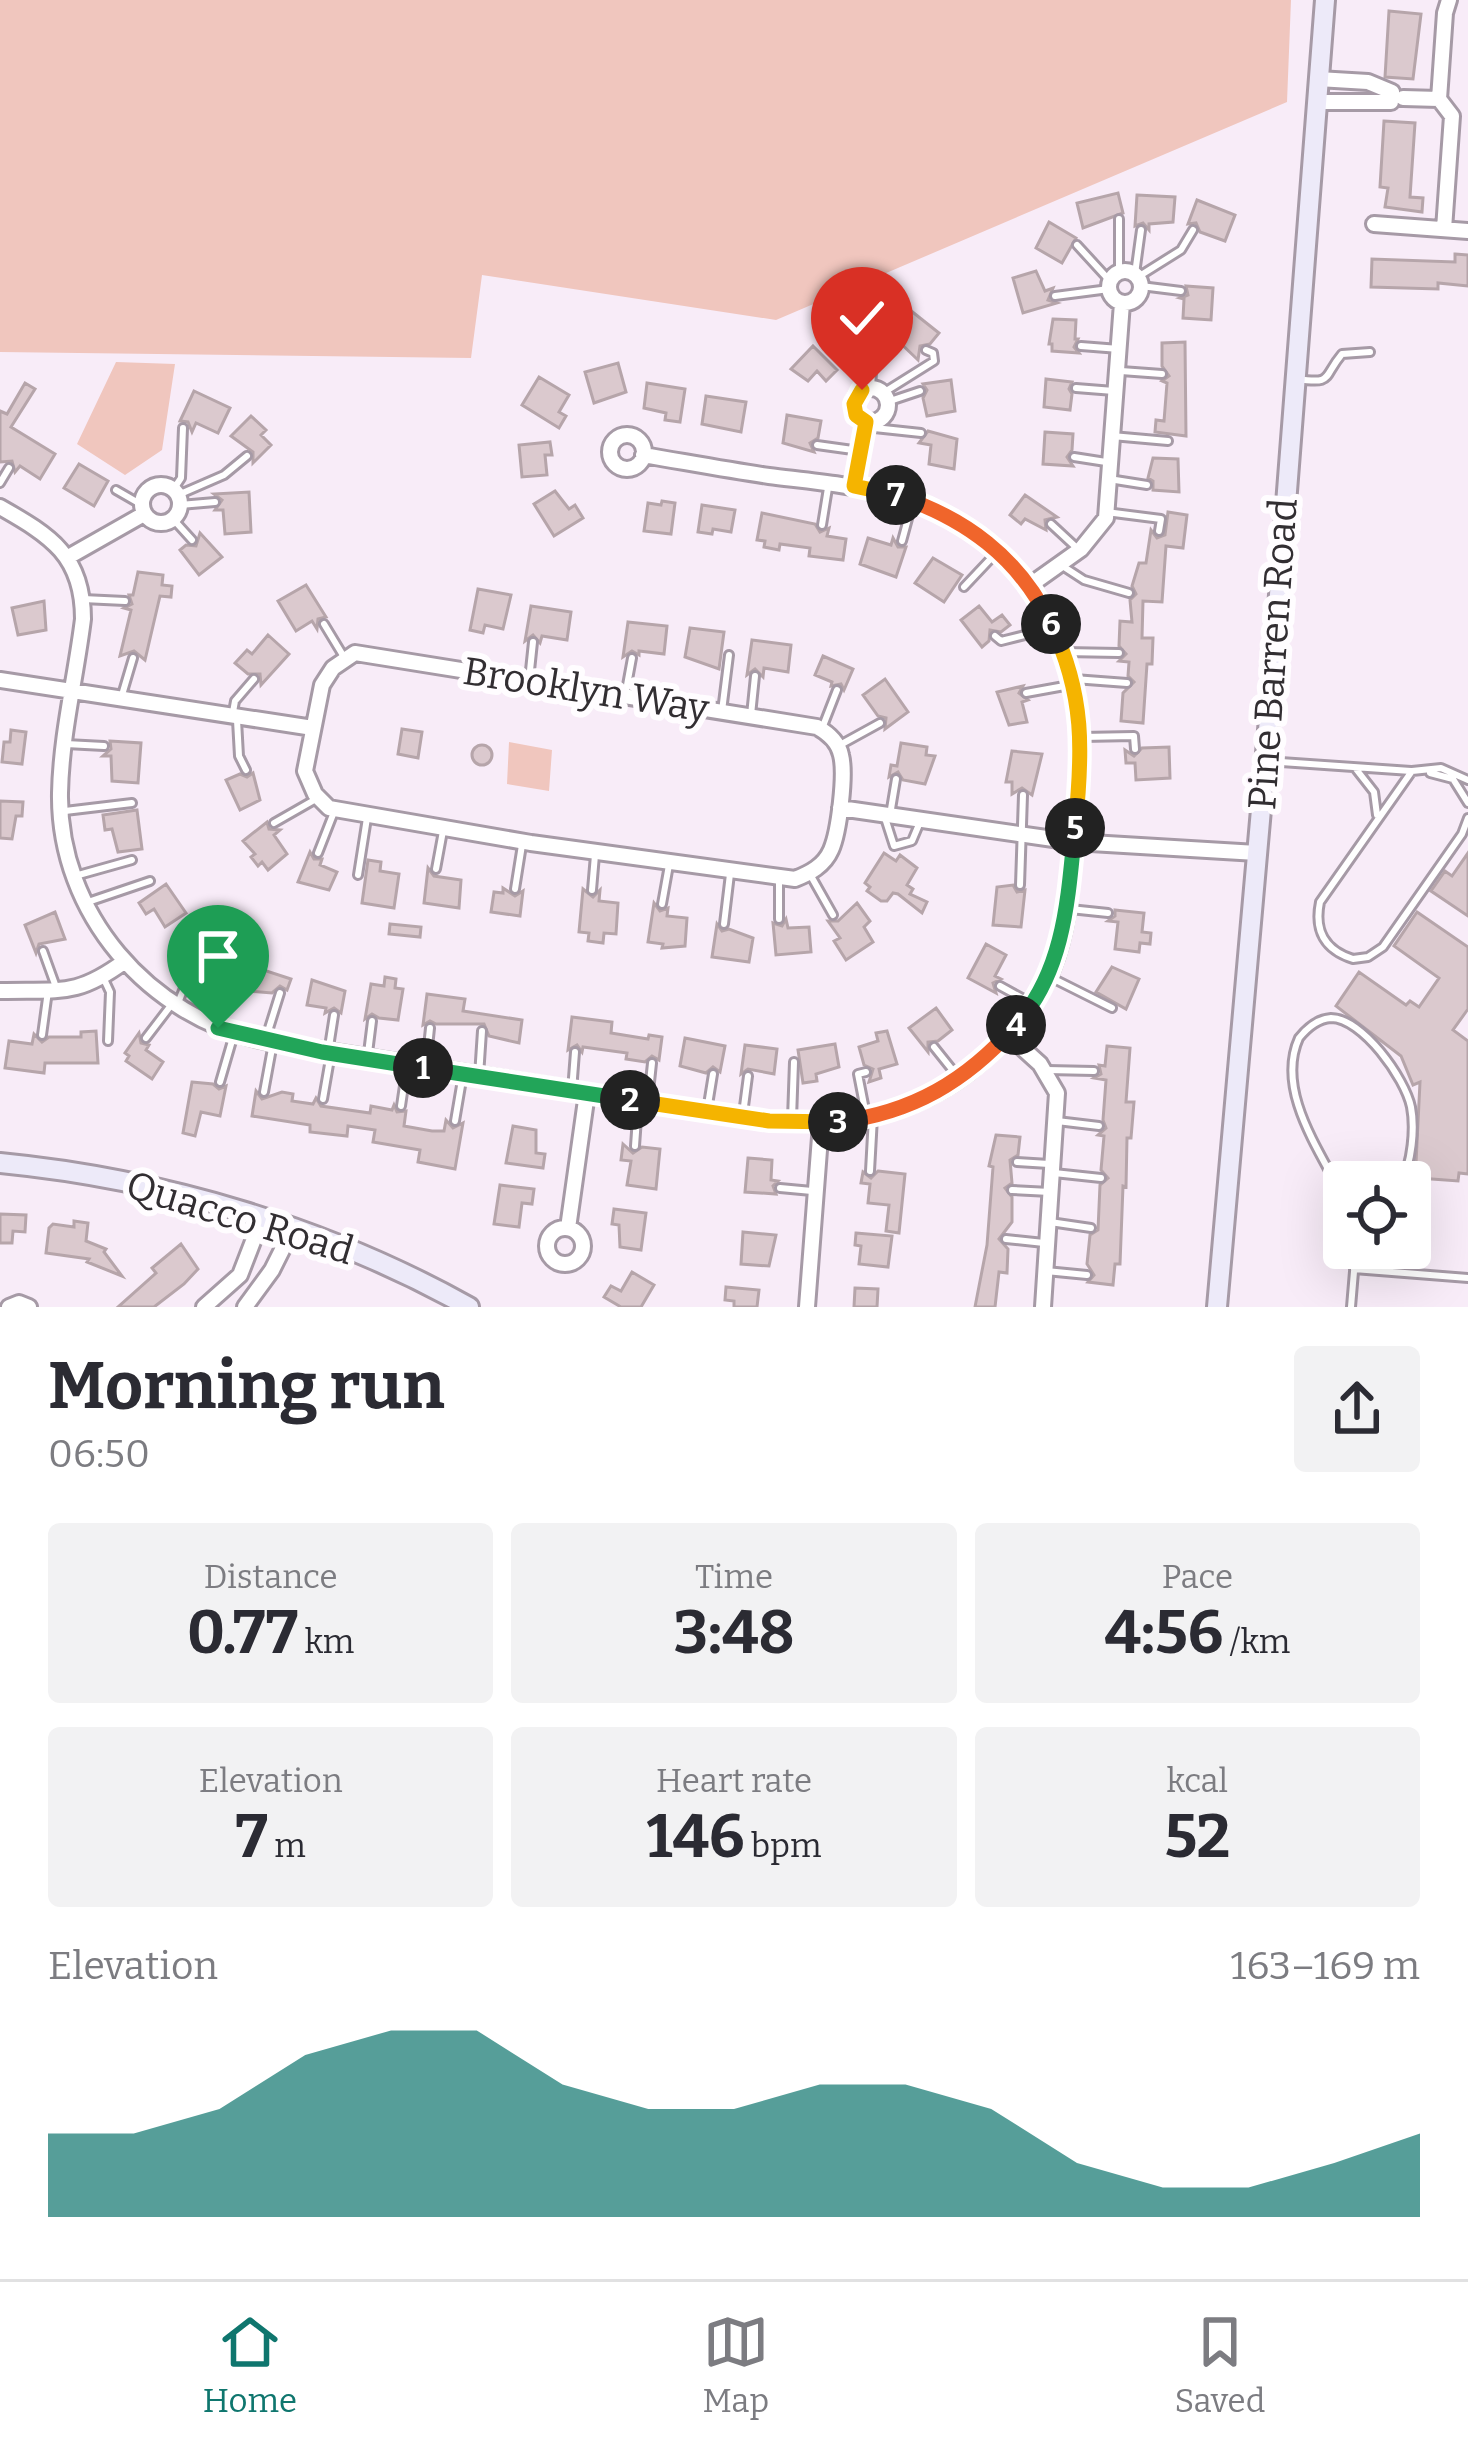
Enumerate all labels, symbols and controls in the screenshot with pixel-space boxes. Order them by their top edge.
pin [811,267,913,390]
icon: check [829,285,895,351]
pin: 7 [866,465,926,525]
text: 7 [887,475,905,515]
street label: Pine Barren Road [1239,497,1307,811]
pin: 6 [1021,594,1081,654]
text: 6 [1041,604,1061,644]
street label: Brooklyn Way [460,648,712,732]
pin: 5 [1045,798,1105,858]
text: 5 [1066,808,1084,848]
pin [167,905,269,1028]
icon: arrive [185,923,251,989]
pin: 4 [986,995,1046,1055]
text: 4 [1006,1005,1026,1045]
pin: 1 [393,1038,453,1098]
text: 1 [416,1048,430,1088]
pin: 2 [600,1070,660,1130]
text: 2 [621,1080,639,1120]
pin: 3 [808,1092,868,1152]
text: 3 [828,1102,848,1142]
map controls [1323,1161,1431,1269]
button: locate [1323,1161,1431,1269]
street label: Quacco Road [121,1162,359,1274]
text: Morning run [48,1346,445,1425]
button: share [1294,1346,1420,1472]
text: 06:50 [48,1431,150,1477]
text: Distance [204,1557,338,1597]
text: Time [695,1557,773,1597]
text: Pace [1162,1557,1233,1597]
text: 0.77 [187,1597,298,1669]
text: 3:48 [673,1597,795,1669]
text: 4:56 [1104,1597,1223,1669]
text: km [298,1622,354,1662]
text: /km [1223,1622,1290,1662]
text: Elevation [199,1761,343,1801]
text: Heart rate [656,1761,812,1801]
text: kcal [1167,1761,1228,1801]
text: 7 [235,1801,268,1873]
text: 146 [647,1801,745,1873]
text: 52 [1164,1801,1230,1873]
text: m [268,1826,306,1866]
text: bpm [745,1826,821,1866]
text: Elevation [48,1943,218,1989]
text: 163–169 m [1231,1943,1420,1989]
tab: Home [203,2309,297,2421]
tab: Map [703,2309,769,2421]
tab: Saved [1175,2309,1265,2421]

